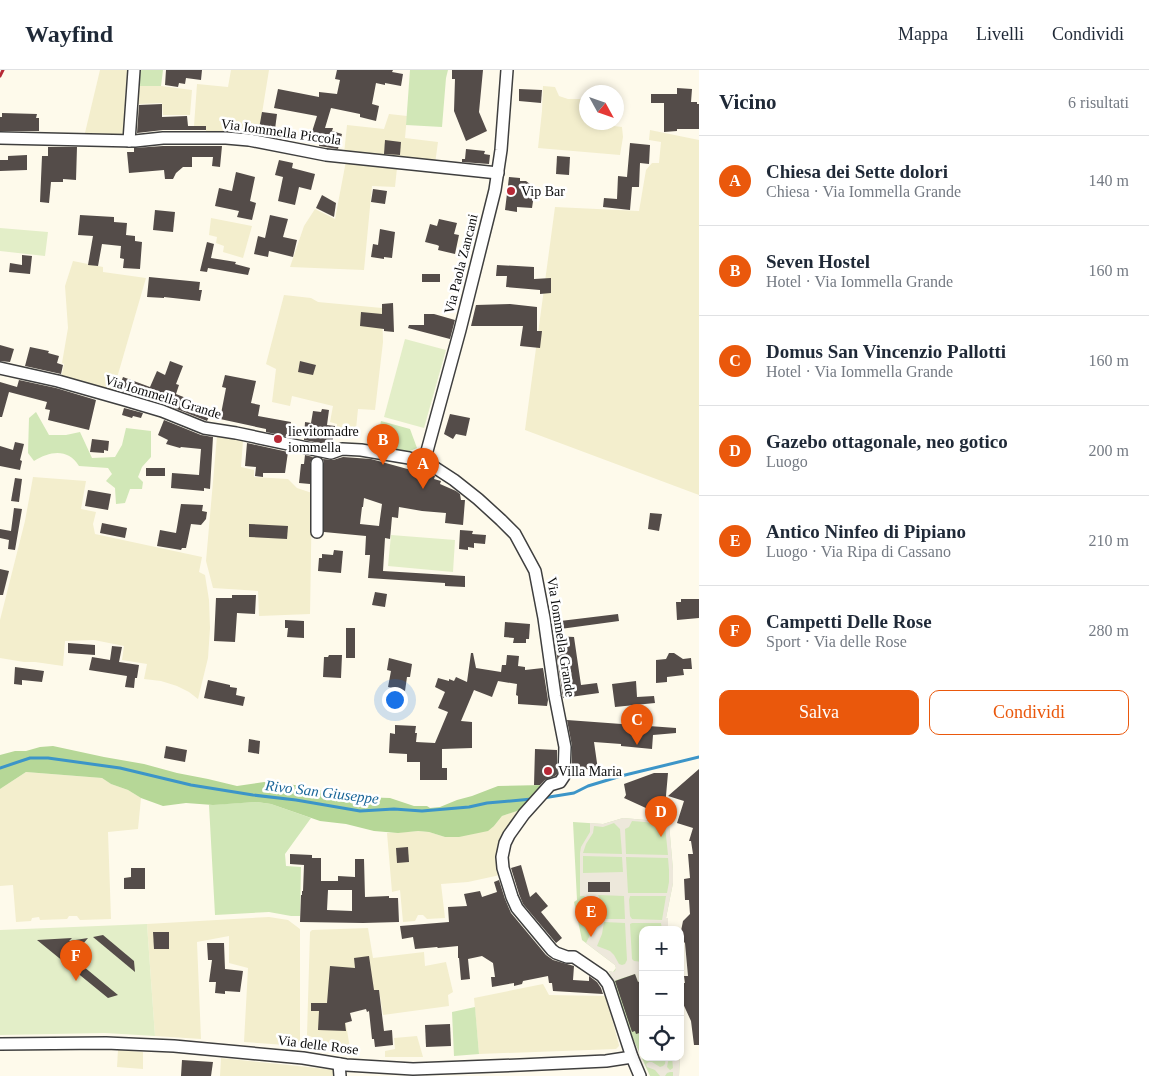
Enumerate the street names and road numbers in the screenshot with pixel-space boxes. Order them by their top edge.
street label: Via Iommella Piccola [220,116,343,148]
street label: Via Paola Zancani [441,212,481,316]
street label: Via Iommella Grande [103,372,223,422]
street label: Via Iommella Grande [544,576,578,698]
street label: Via delle Rose [277,1033,359,1057]

